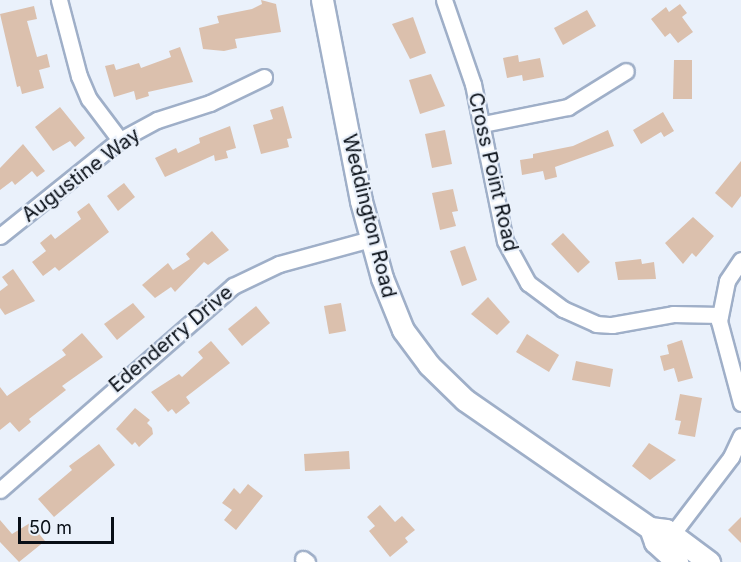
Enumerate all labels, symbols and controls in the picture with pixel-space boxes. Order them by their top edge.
street label: Cross Point Road [463,90,523,254]
street label: Augustine Way [17,123,145,227]
street label: Weddington Road [337,132,401,300]
street label: Edenderry Drive [104,280,238,398]
scale bar [21,505,117,543]
text: 50 m [29,517,72,538]

